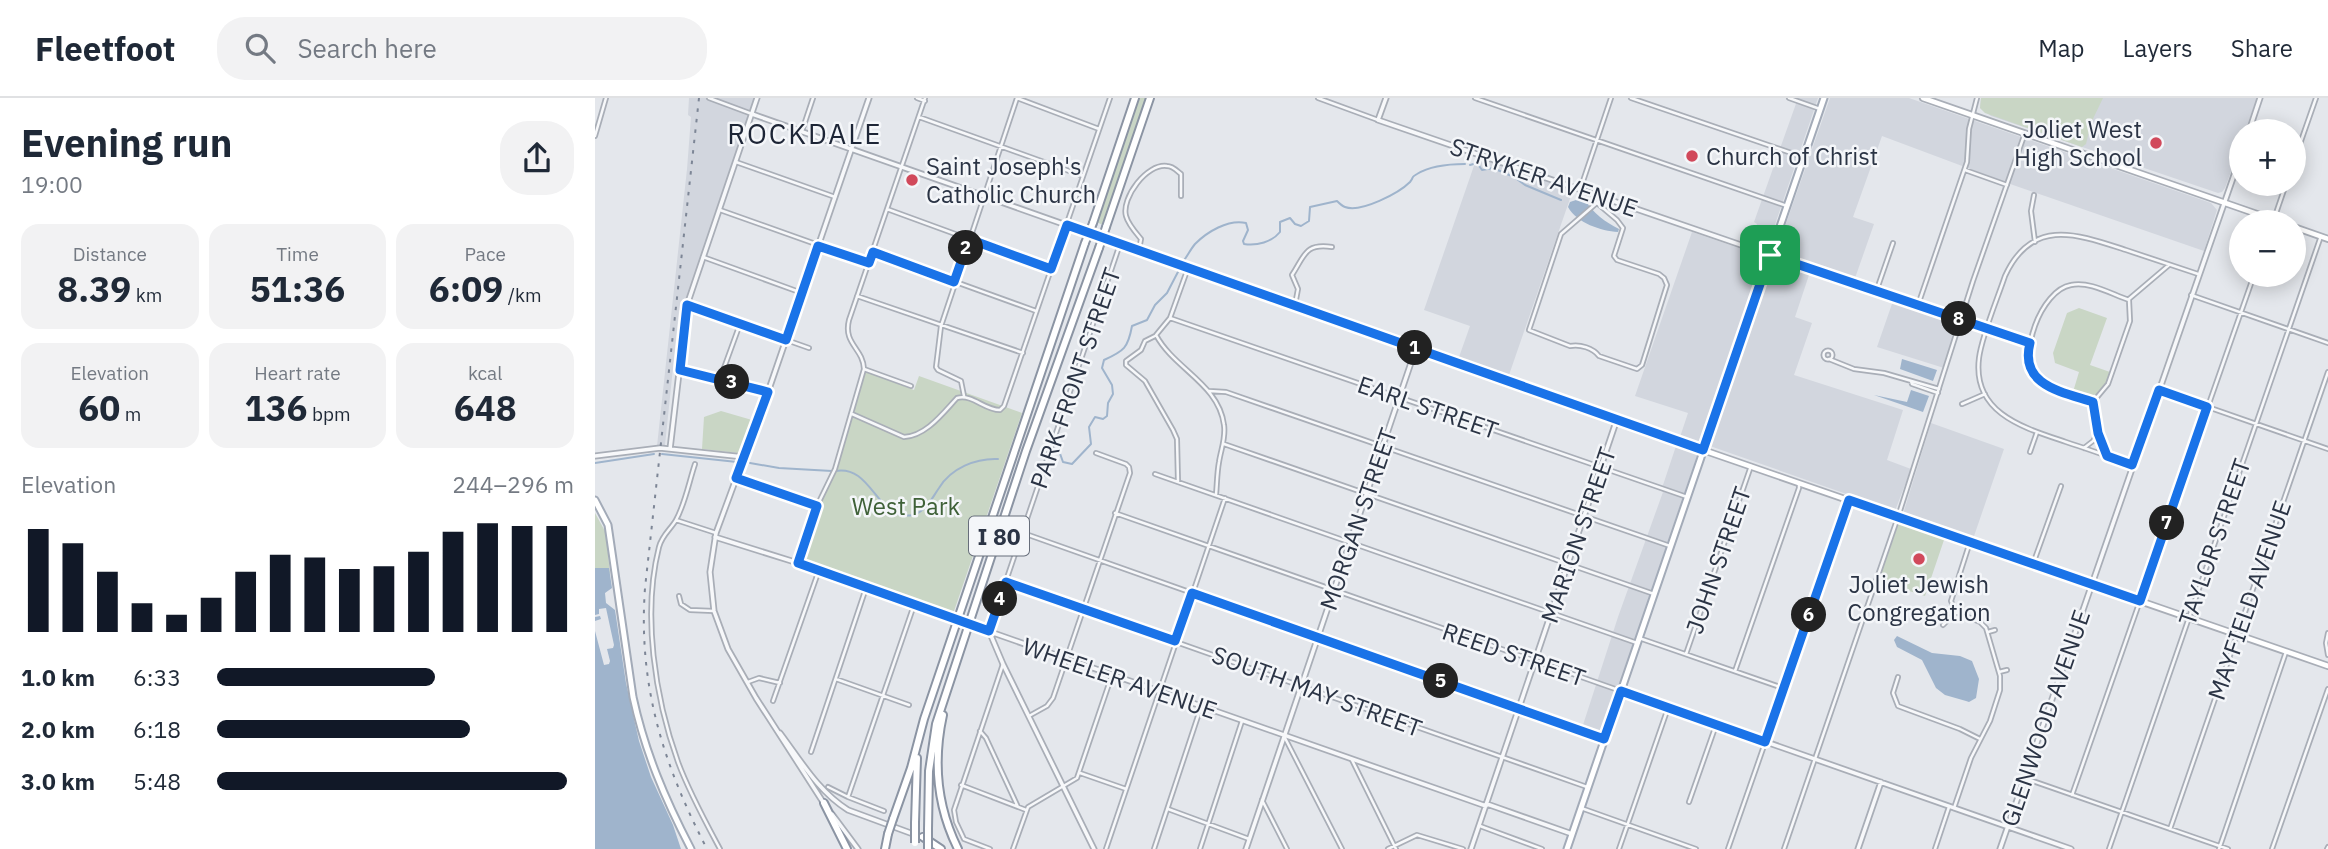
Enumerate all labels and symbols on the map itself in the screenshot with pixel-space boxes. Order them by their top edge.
place label: Joliet West High School [2014,113,2142,173]
district label: ROCKDALE [727,115,883,152]
street label: STRYKER AVENUE [1446,130,1642,224]
marker: Joliet West High School [2148,135,2164,151]
place label: Church of Christ [1706,140,1878,172]
marker: Church of Christ [1684,148,1700,164]
place label: Saint Joseph's Catholic Church [926,150,1096,210]
marker: Saint Joseph's Catholic Church [904,172,920,188]
pin [1740,225,1800,285]
pin: 2 [949,230,983,266]
street label: PARK FRONT STREET [1022,263,1128,493]
pin: 8 [1941,302,1977,336]
pin: 1 [1397,330,1433,366]
pin: 3 [715,364,749,400]
street label: EARL STREET [1353,368,1503,446]
street label: MORGAN STREET [1312,423,1404,614]
street label: MARION STREET [1533,443,1623,627]
street label: TAYLOR STREET [2171,454,2258,630]
street label: JOHN STREET [1678,482,1758,638]
park label: West Park [852,490,961,522]
street label: MAYFIELD AVENUE [2200,496,2298,704]
pin: 7 [2149,506,2185,540]
road number: I 80 [969,516,1029,556]
marker: Joliet Jewish Congregation [1911,551,1927,567]
place label: Joliet Jewish Congregation [1847,568,1991,628]
pin: 4 [983,582,1017,616]
pin: 6 [1791,598,1827,632]
street label: GLENWOOD AVENUE [1993,605,2097,831]
street label: REED STREET [1438,615,1590,694]
street label: WHEELER AVENUE [1019,630,1221,726]
street label: SOUTH MAY STREET [1207,638,1427,744]
pin: 5 [1423,664,1459,698]

